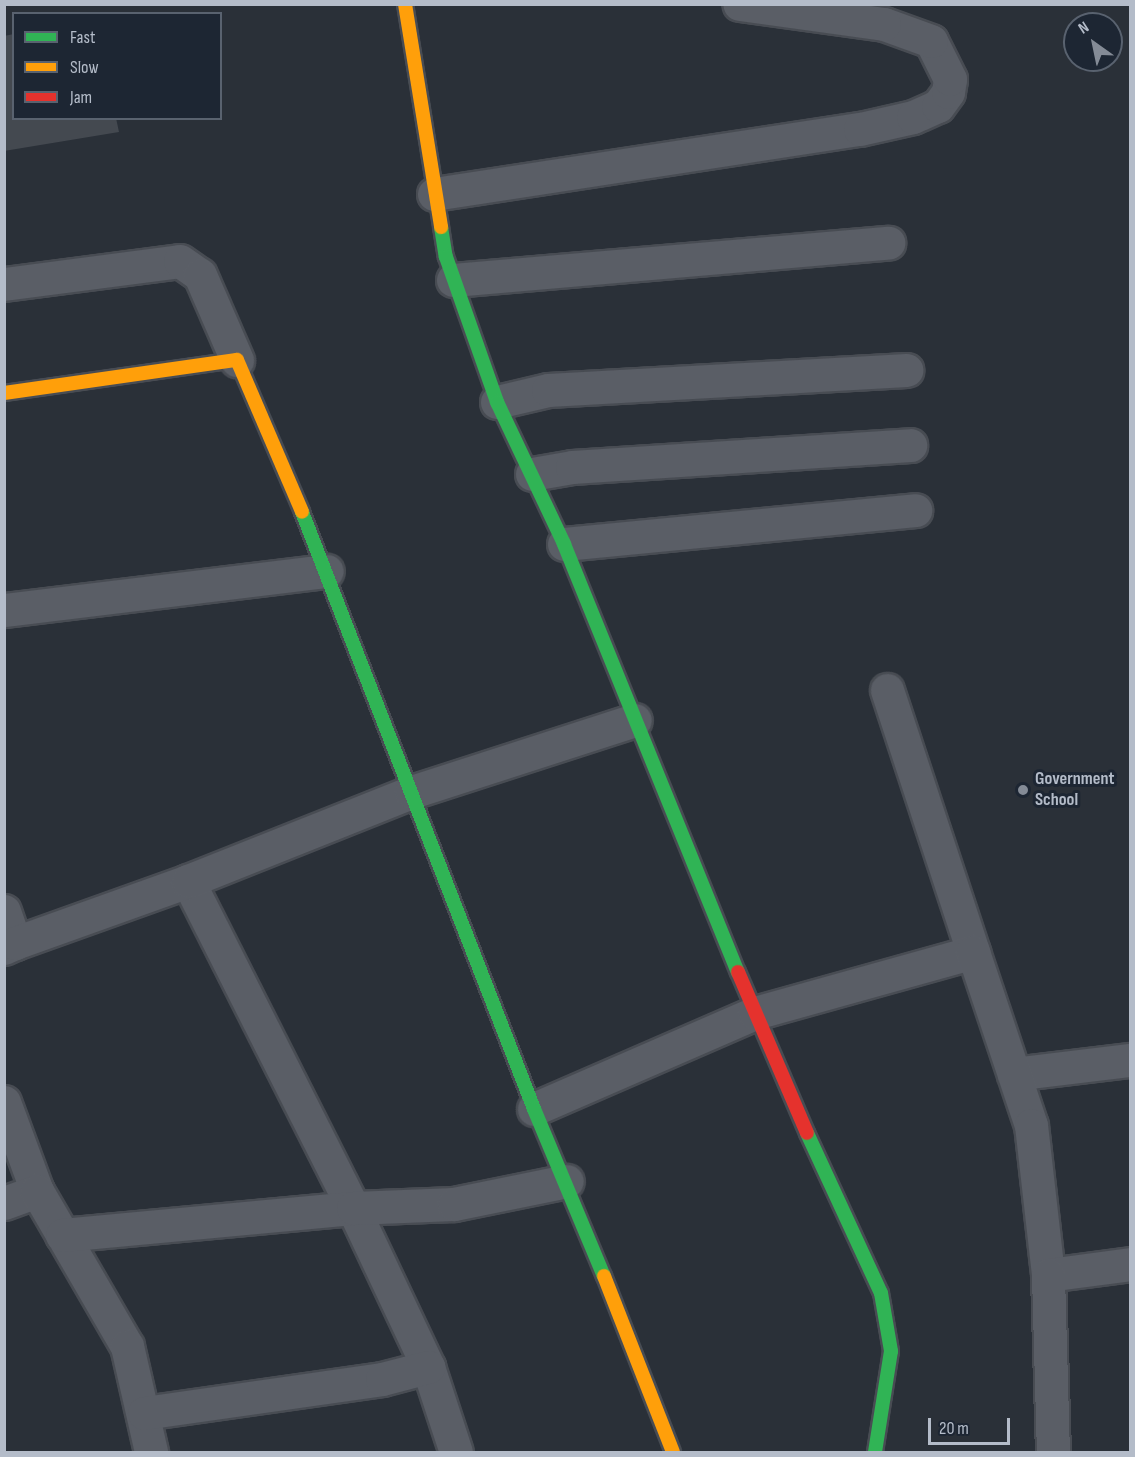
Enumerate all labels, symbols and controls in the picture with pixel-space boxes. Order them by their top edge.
legend [12,12,222,120]
north arrow [1063,12,1123,72]
text: N [1075,18,1093,38]
text: Fast [70,27,95,48]
text: Slow [70,57,99,78]
text: Jam [70,87,92,108]
place label: Government School [1035,769,1114,812]
marker: Government School [1016,783,1030,797]
scale bar [931,1406,1014,1444]
text: 20 m [939,1418,969,1439]

